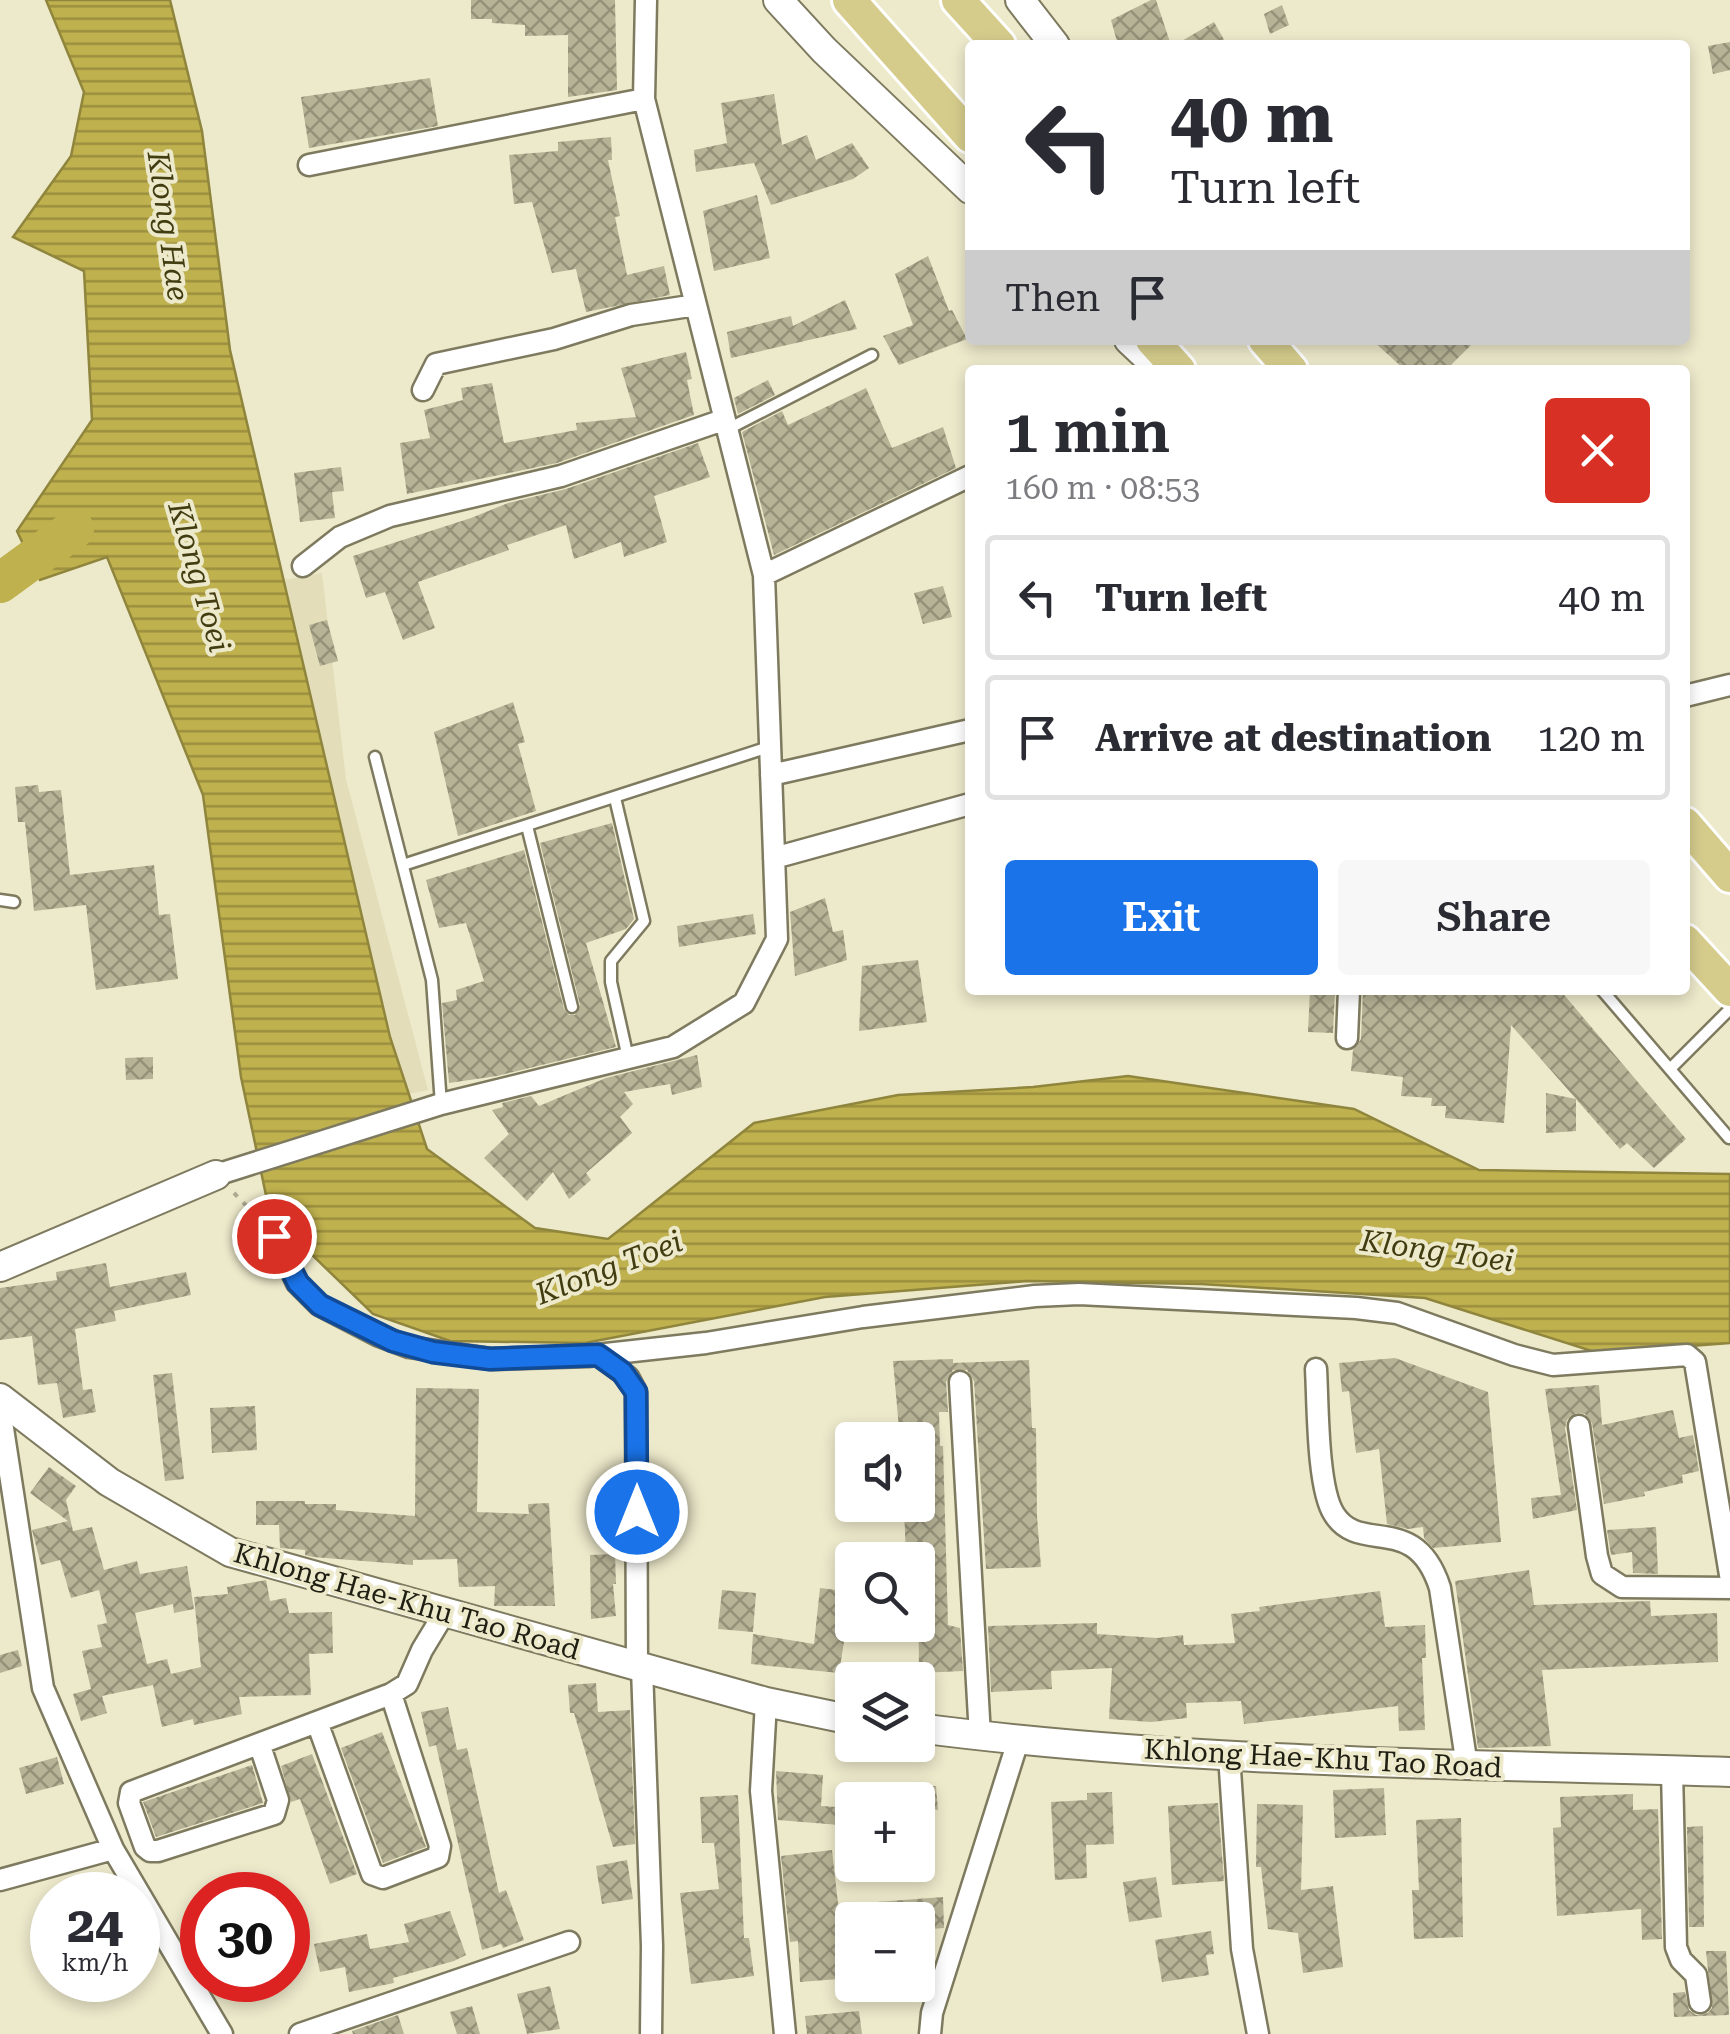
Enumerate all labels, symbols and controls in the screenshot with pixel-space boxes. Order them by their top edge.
text: 40 m [1170,77,1334,159]
icon: left [1005,80,1135,210]
water label: Klong Hae [141,148,196,303]
text: Turn left [1170,161,1360,214]
icon: arrive [1120,270,1175,325]
text: Then [1005,276,1100,320]
text: 1 min [1005,396,1170,467]
button: close [1545,398,1650,503]
text: 160 m · 08:53 [1005,469,1200,507]
water label: Klong Toei [161,497,238,656]
icon: left [1010,570,1065,625]
text: Turn left [1095,576,1267,620]
text: 40 m [1558,576,1645,620]
icon: arrive [1010,710,1065,765]
text: Arrive at destination [1095,716,1491,760]
text: 120 m [1537,716,1645,760]
button: Exit [1005,860,1318,975]
button: Share [1338,860,1650,975]
pin [232,1194,317,1279]
icon: arrive [247,1209,302,1264]
water label: Klong Toei [1357,1222,1516,1279]
water label: Klong Toei [530,1224,687,1312]
map controls [835,1422,935,2002]
button: sound [835,1422,935,1522]
position arrow [585,1460,689,1564]
street label: Khlong Hae-Khu Tao Road [230,1536,584,1667]
button: search [835,1542,935,1642]
button: layers [835,1662,935,1762]
street label: Khlong Hae-Khu Tao Road [1143,1733,1503,1784]
button: + [835,1782,935,1882]
speed limit sign: 30 [180,1872,310,2002]
text: 24 [67,1896,123,1954]
button: − [835,1902,935,2002]
text: km/h [62,1948,128,1977]

